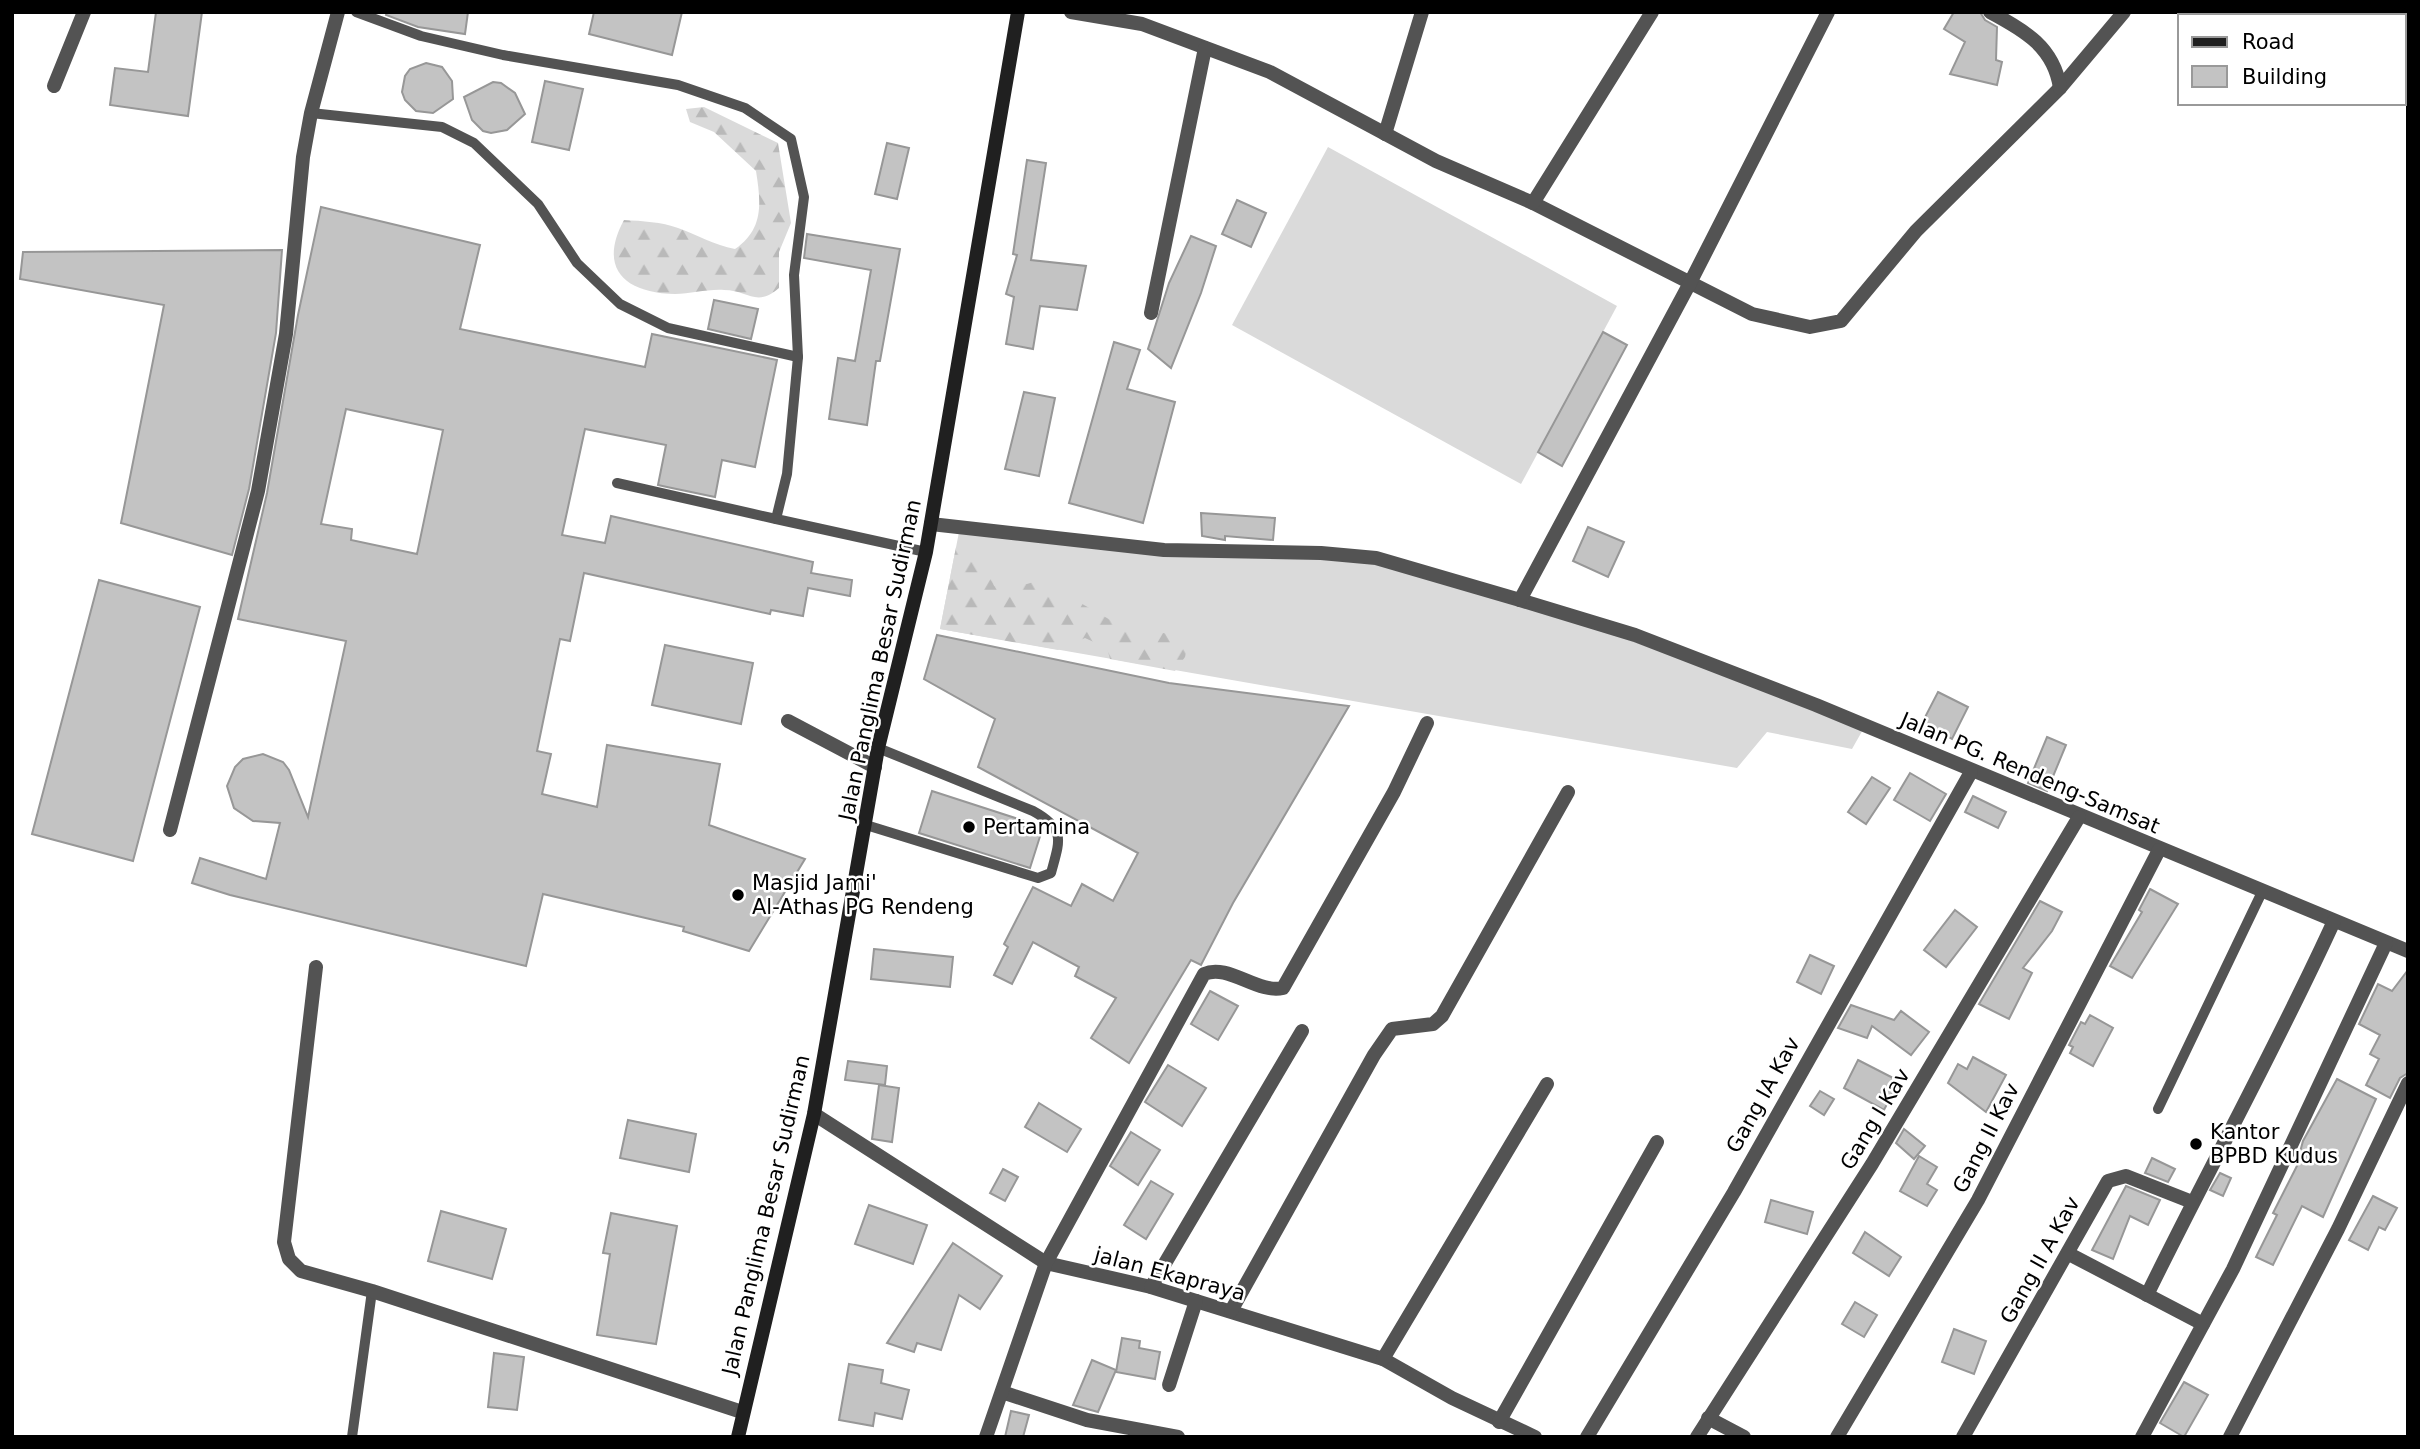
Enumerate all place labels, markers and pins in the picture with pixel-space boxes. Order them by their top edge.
place label: Pertamina [983,815,1090,839]
marker: Pertamina [961,819,977,835]
place label: Masjid Jami' Al-Athas PG Rendeng [752,871,974,919]
marker: Masjid Jami' Al-Athas PG Rendeng [730,887,746,903]
place label: Kantor BPBD Kudus [2210,1120,2338,1168]
marker: Kantor BPBD Kudus [2188,1136,2204,1152]

